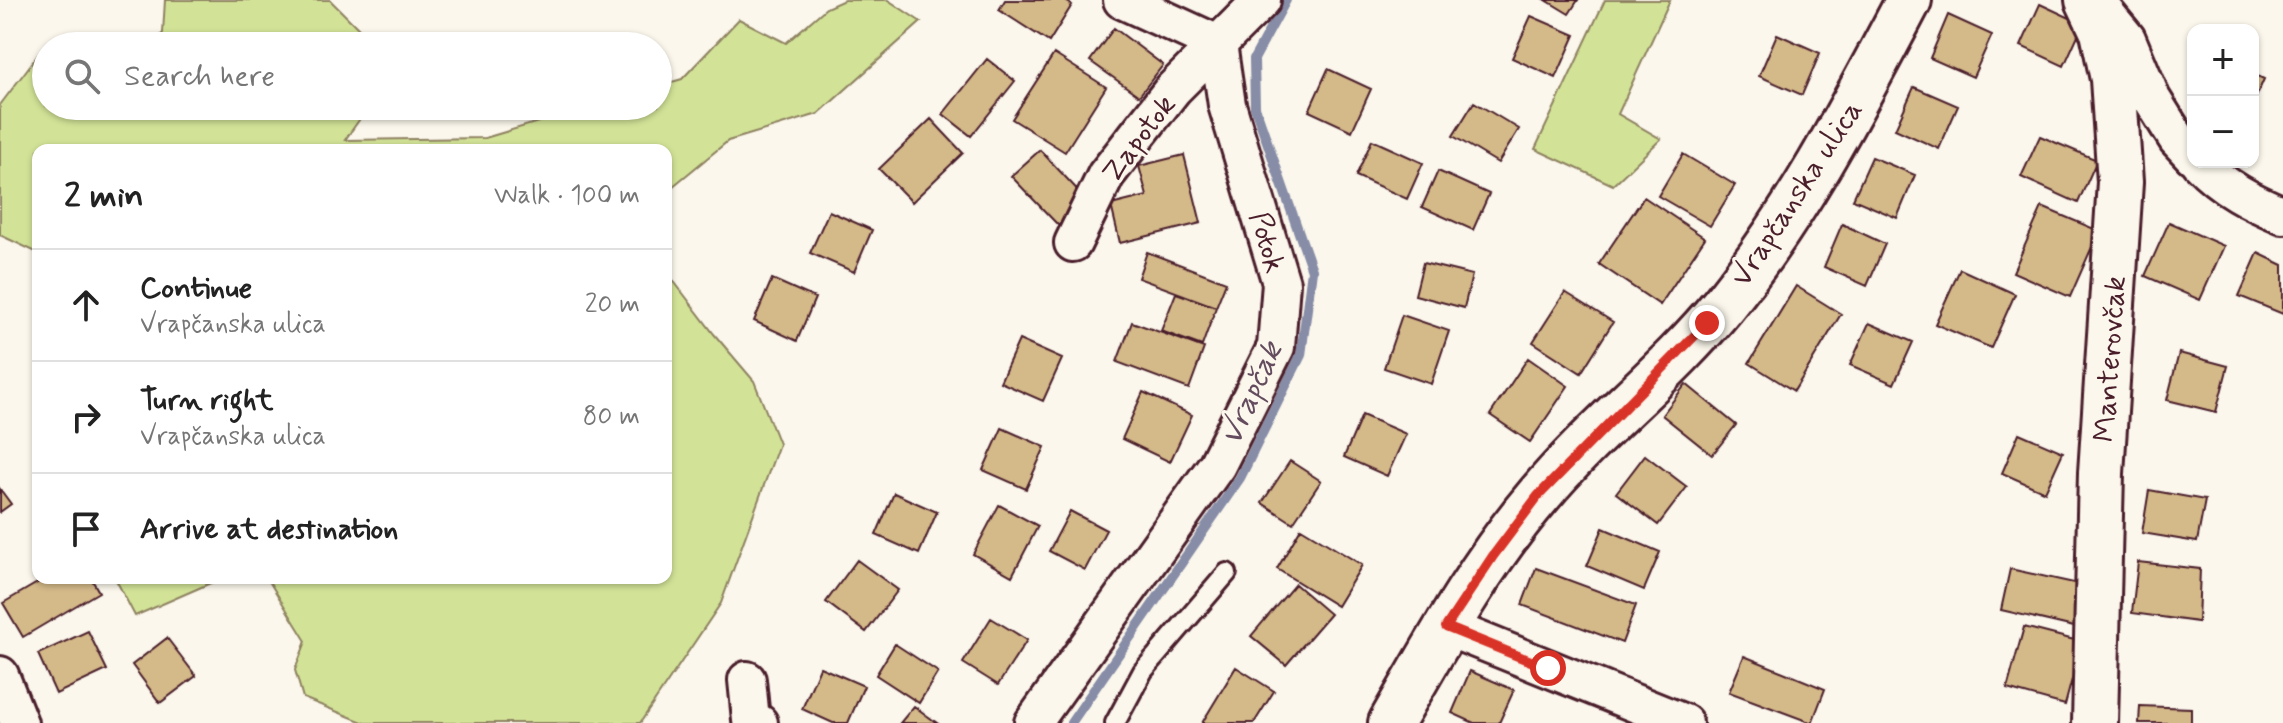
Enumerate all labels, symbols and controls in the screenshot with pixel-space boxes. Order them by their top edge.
map controls [2187,24,2259,168]
button: + [2187,24,2259,96]
search box [32,32,672,120]
icon: search [60,54,104,98]
text: Search here [124,57,275,96]
street label: Zapotok [1093,87,1185,191]
street label: Vrapčanska ulica [1722,93,1872,294]
button: − [2187,96,2259,168]
text: 2 min [64,174,144,219]
text: Walk · 100 m [494,179,640,213]
street label: Potok [1239,207,1294,278]
text: Continue [140,269,252,308]
street label: Manterovčak [2085,275,2136,444]
icon: ahead [64,283,108,327]
text: 20 m [585,288,640,322]
route end [1689,305,1725,341]
text: Vrapčanska ulica [140,308,326,342]
water label: Vrapčak [1211,334,1294,452]
text: Turn right [140,381,273,420]
icon: right [64,395,108,439]
text: 80 m [583,400,640,434]
text: Vrapčanska ulica [140,420,326,454]
icon: arrive [64,507,108,551]
text: Arrive at destination [140,510,398,549]
route start [1530,650,1566,686]

